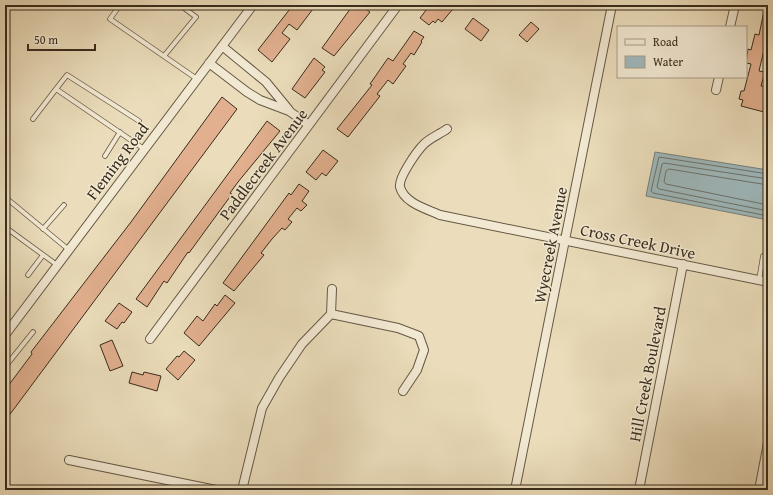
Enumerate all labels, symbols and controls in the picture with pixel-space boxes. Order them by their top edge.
scale bar [28,26,95,52]
legend [617,26,747,78]
text: 50 m [34,31,58,48]
text: Road [653,33,679,50]
text: Water [653,53,683,70]
street label: Paddlecreek Avenue [213,103,313,225]
street label: Fleming Road [80,117,154,205]
street label: Wyecreek Avenue [527,185,573,305]
street label: Cross Creek Drive [578,217,698,265]
street label: Hill Creek Boulevard [622,304,672,444]

